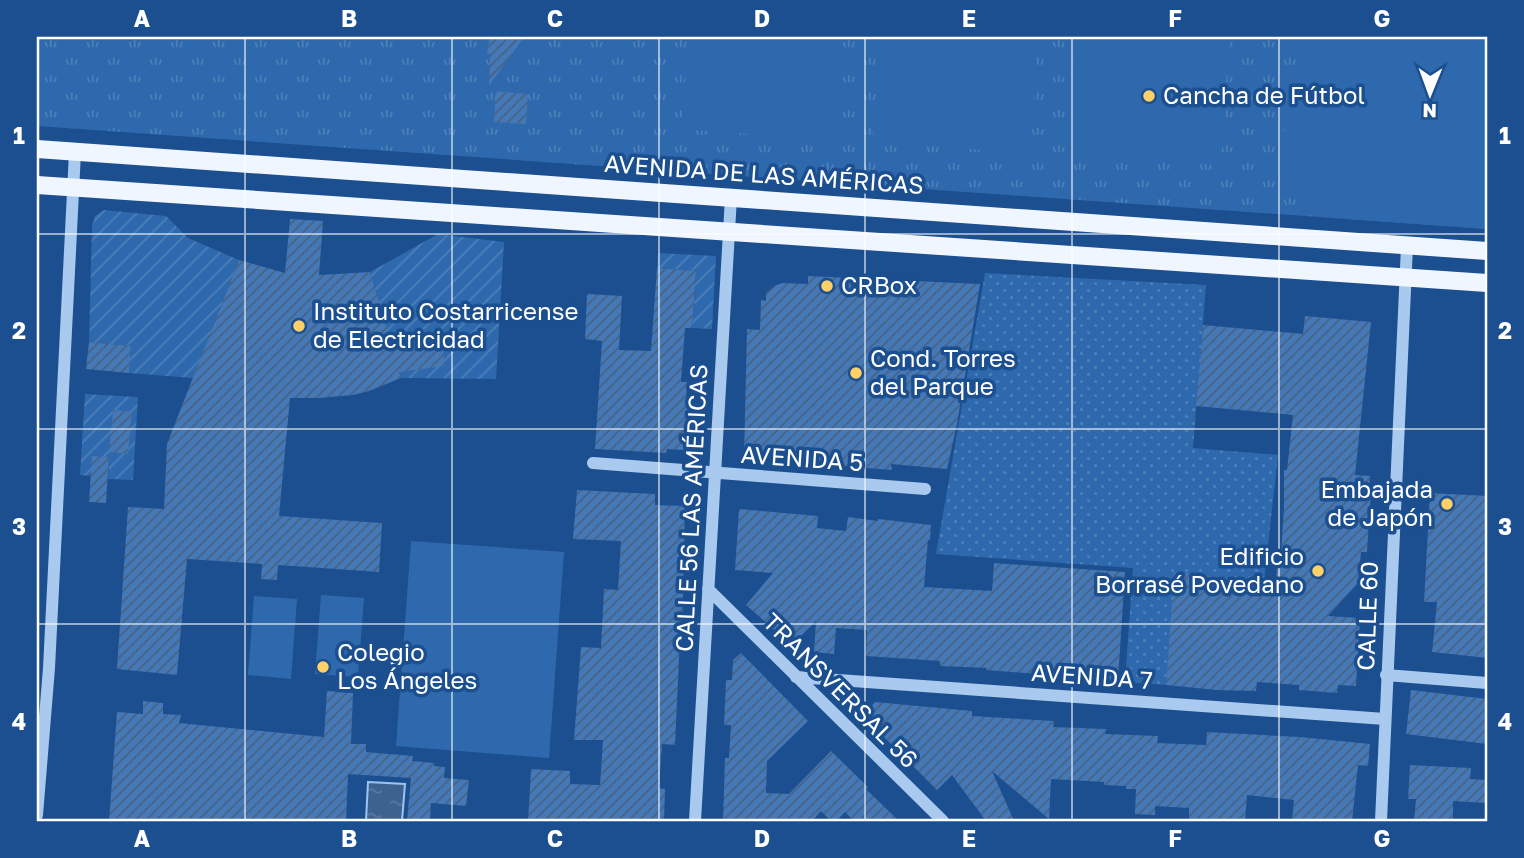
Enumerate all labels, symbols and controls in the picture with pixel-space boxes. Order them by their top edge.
text: A [134,4,151,32]
text: B [341,4,357,32]
text: C [547,4,563,32]
text: D [754,4,770,32]
text: E [962,4,976,32]
text: F [1168,4,1182,32]
text: G [1374,4,1390,32]
north arrow [1394,60,1464,130]
place label: Cancha de Fútbol [1163,80,1365,109]
marker: Cancha de Fútbol [1141,88,1157,104]
text: N [1422,100,1437,123]
text: 1 [13,121,25,149]
text: 1 [1499,121,1511,149]
street label: AVENIDA DE LAS AMÉRICAS [603,148,925,199]
place label: CRBox [841,270,917,299]
marker: CRBox [819,278,835,294]
place label: Instituto Costarricense de Electricidad [313,296,578,353]
text: 2 [12,316,26,344]
text: 2 [1498,316,1512,344]
marker: Instituto Costarricense de Electricidad [291,318,307,334]
place label: Cond. Torres del Parque [870,343,1016,400]
street label: CALLE 56 LAS AMÉRICAS [668,363,713,653]
marker: Cond. Torres del Parque [848,365,864,381]
street label: AVENIDA 5 [740,439,864,476]
place label: Embajada de Japón [1320,474,1433,531]
marker: Embajada de Japón [1439,496,1455,512]
text: 3 [12,512,26,540]
text: 3 [1498,512,1512,540]
place label: Edificio Borrasé Povedano [1095,541,1304,598]
street label: CALLE 60 [1350,561,1383,671]
marker: Edificio Borrasé Povedano [1310,563,1326,579]
street label: TRANSVERSAL 56 [758,607,924,773]
place label: Colegio Los Ángeles [337,637,477,694]
street label: AVENIDA 7 [1030,657,1154,694]
marker: Colegio Los Ángeles [315,659,331,675]
text: 4 [12,707,26,735]
text: 4 [1498,707,1512,735]
text: A [134,824,151,852]
text: B [341,824,357,852]
text: C [547,824,563,852]
text: D [754,824,770,852]
text: E [962,824,976,852]
text: F [1168,824,1182,852]
text: G [1374,824,1390,852]

